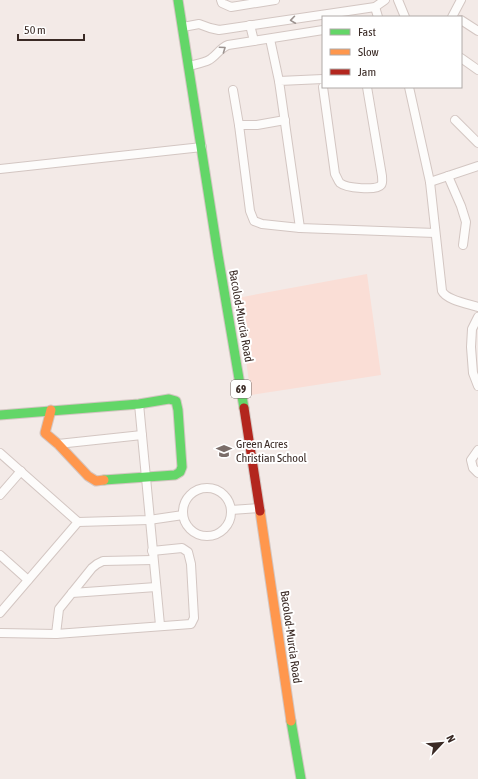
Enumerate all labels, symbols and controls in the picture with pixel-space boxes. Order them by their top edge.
one-way arrow [290,15,296,24]
scale bar [18,16,84,42]
legend [322,16,462,88]
text: 50 m [24,23,46,37]
text: Fast [358,25,376,39]
text: Slow [358,45,379,59]
one-way arrow [219,47,226,54]
text: Jam [358,65,376,79]
street label: Bacolod-Murcia Road [226,269,256,363]
road number: 69 [231,380,251,398]
place label: Green Acres Christian School [236,437,308,465]
school or university icon: Green Acres Christian School [215,442,233,460]
street label: Bacolod-Murcia Road [278,590,304,684]
north arrow [422,723,462,763]
text: N [444,733,458,744]

